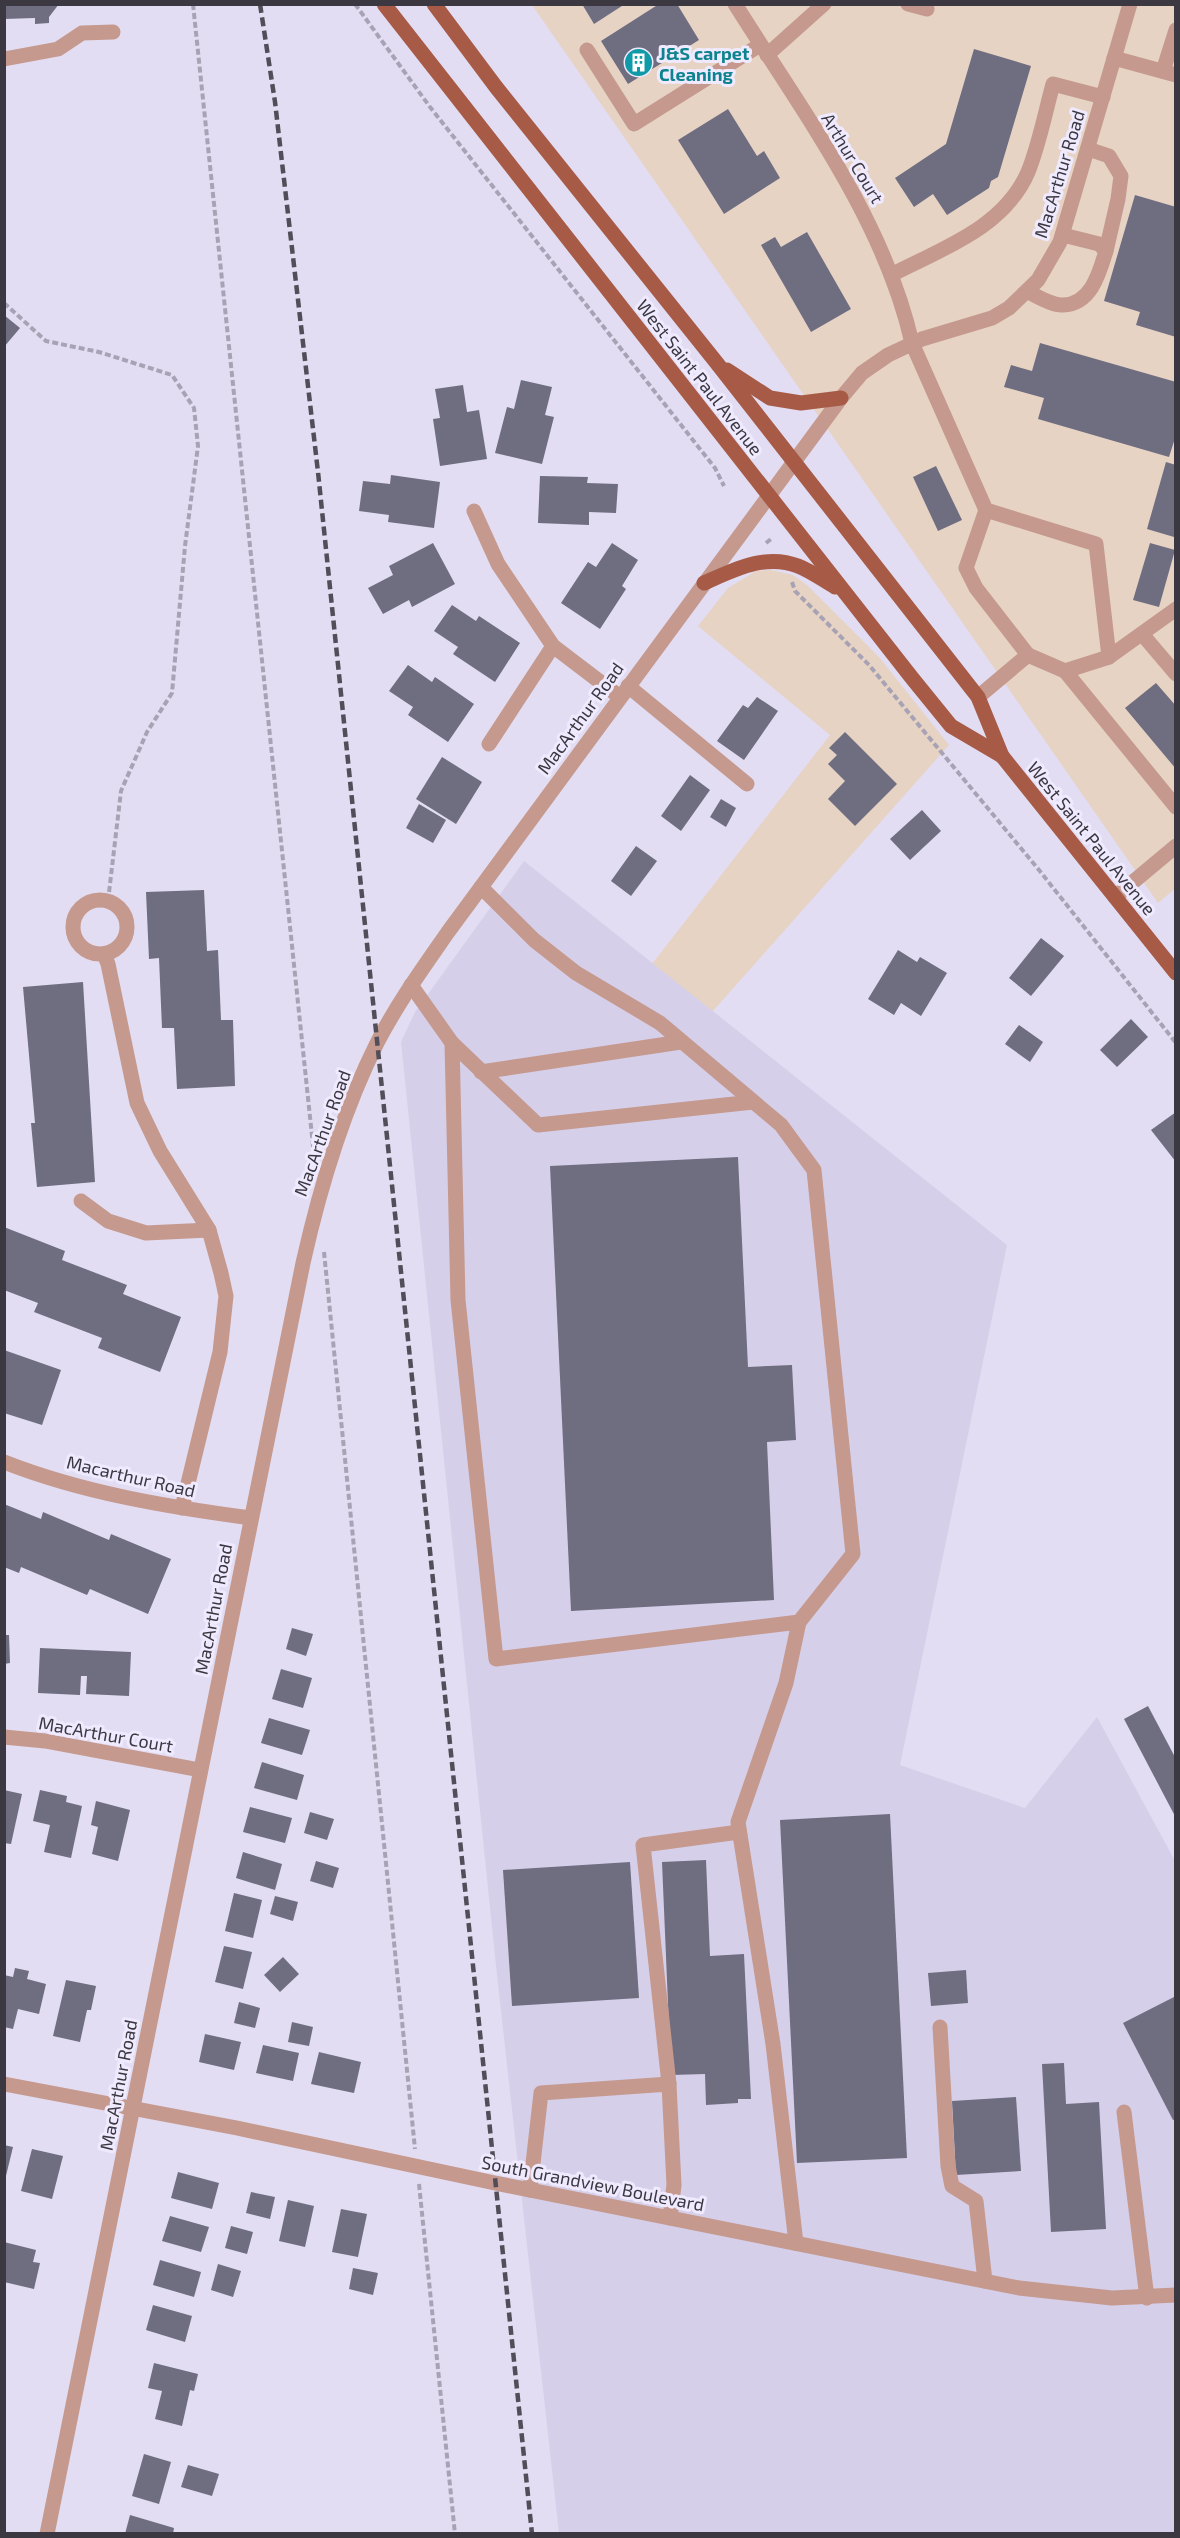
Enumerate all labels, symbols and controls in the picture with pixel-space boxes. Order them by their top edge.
place label: J&S carpet Cleaning [659,42,750,85]
building icon: J&S carpet Cleaning [622,47,654,79]
street label: MacArthur Road [1029,107,1089,241]
street label: Arthur Court [817,109,889,207]
street label: West Saint Paul Avenue [632,295,768,459]
street label: MacArthur Road [532,658,628,778]
street label: West Saint Paul Avenue [1023,757,1161,919]
street label: MacArthur Road [289,1067,355,1199]
street label: Macarthur Road [64,1450,198,1502]
street label: MacArthur Road [190,1542,236,1676]
street label: MacArthur Court [37,1711,175,1757]
street label: MacArthur Road [95,2018,141,2152]
street label: South Grandview Boulevard [480,2151,706,2215]

